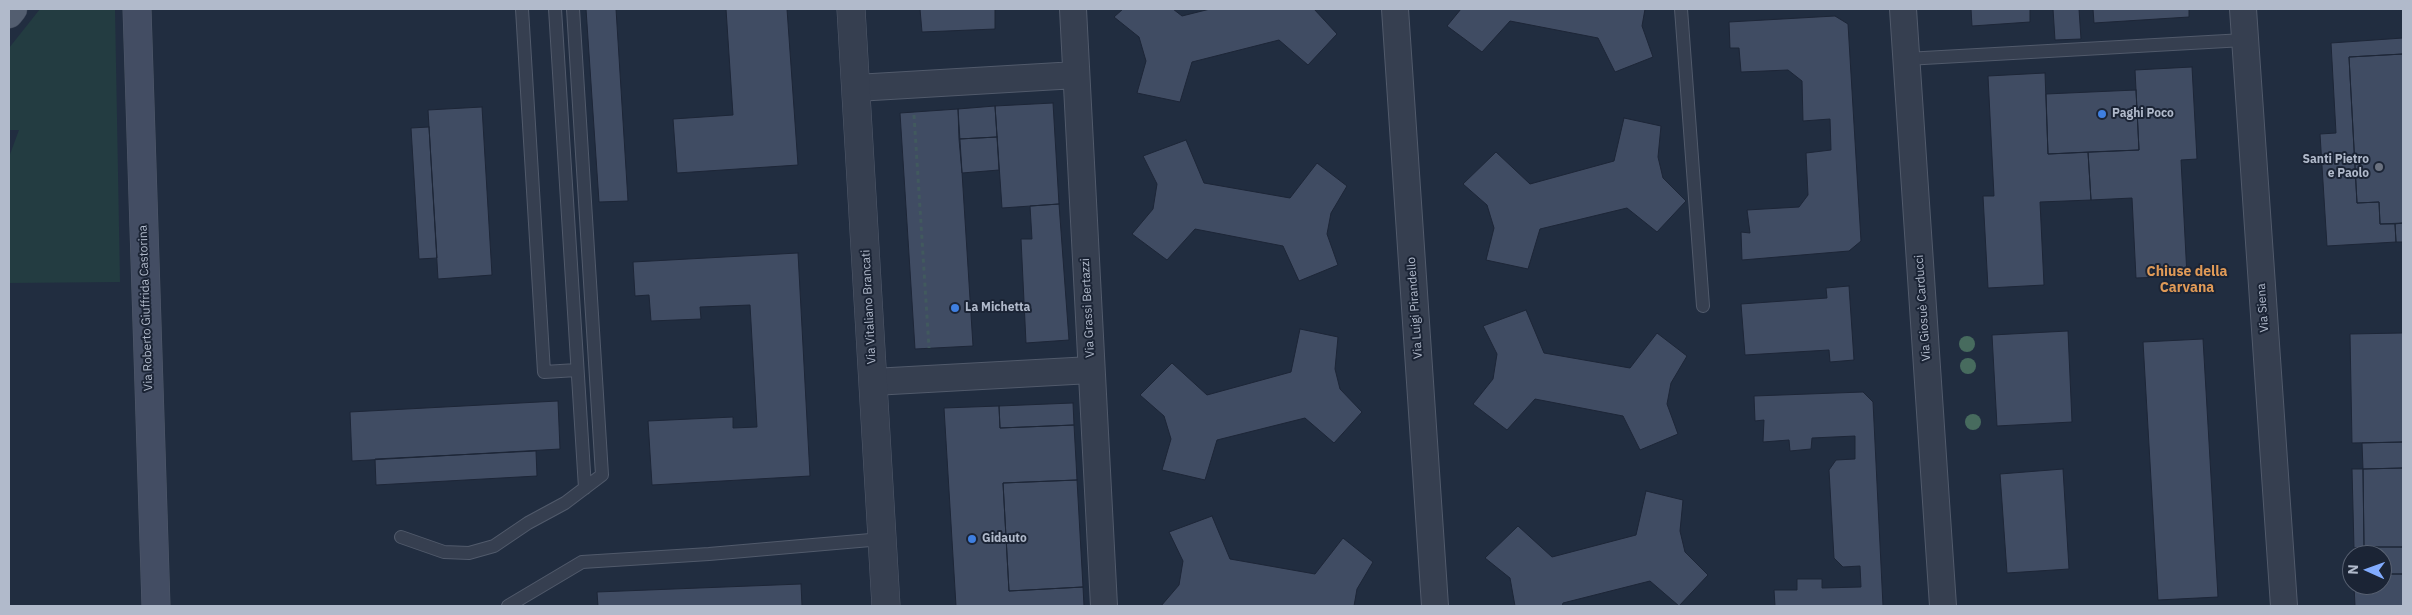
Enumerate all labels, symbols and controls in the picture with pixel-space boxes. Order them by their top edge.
place label: Paghi Poco [2112,107,2174,121]
marker: Paghi Poco [2096,108,2108,120]
place label: Santi Pietro e Paolo [2302,153,2369,181]
marker: Santi Pietro e Paolo [2373,161,2385,173]
street label: Via Roberto Giuffrida Castorina [136,225,156,391]
street label: Via Vitaliano Brancati [859,249,879,365]
street label: Via Giosuè Carducci [1912,254,1934,362]
street label: Via Luigi Pirandello [1404,257,1426,359]
street label: Via Grassi Bertazzi [1078,258,1098,358]
district label: Chiuse della Carvana [2147,264,2227,296]
street label: Via Siena [2254,283,2272,333]
place label: La Michetta [965,301,1030,315]
marker: La Michetta [949,302,961,314]
place label: Gidauto [982,532,1027,546]
marker: Gidauto [966,533,978,545]
north arrow [2342,545,2392,595]
text: N [2344,564,2362,575]

